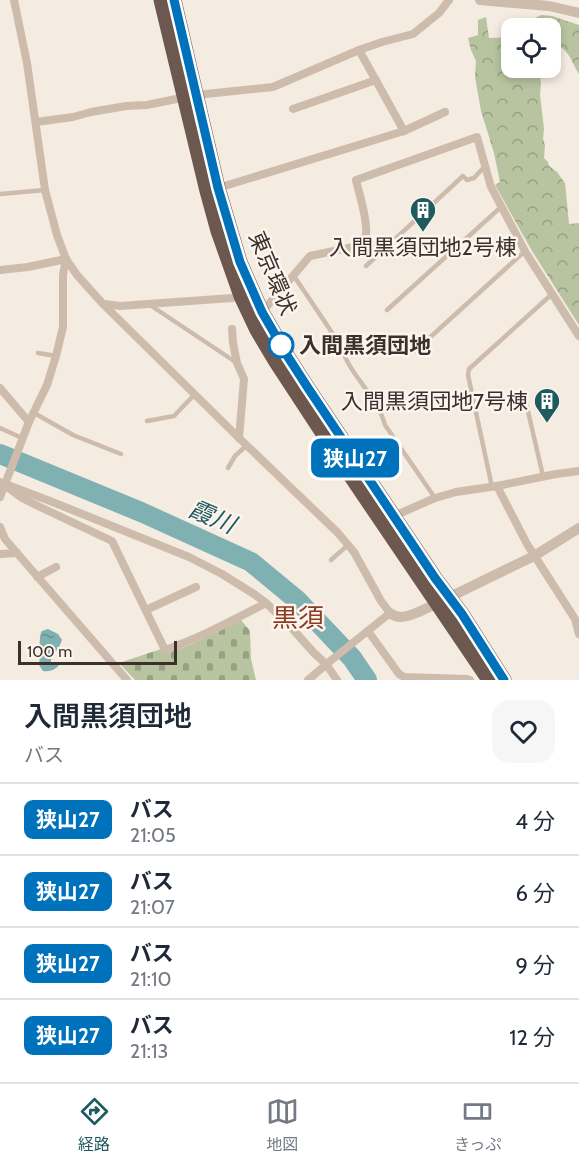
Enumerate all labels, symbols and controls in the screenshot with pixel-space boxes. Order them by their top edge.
map controls [501,18,561,78]
button: locate [501,18,561,78]
building icon: 入間黒須団地2号棟 [408,195,438,233]
street label: 東京環状 [243,227,302,319]
place label: 入間黒須団地2号棟 [329,234,517,261]
marker: 入間黒須団地 [268,332,294,358]
place label: 入間黒須団地 [299,332,431,359]
building icon: 入間黒須団地7号棟 [532,386,562,424]
place label: 入間黒須団地7号棟 [341,388,528,415]
line badge: 狭山27 [313,438,397,478]
text: 狭山27 [323,446,387,471]
water label: 霞川 [184,494,243,540]
district label: 黒須 [272,602,324,634]
scale bar [18,638,177,666]
text: 100 m [27,642,72,661]
text: 入間黒須団地 [24,699,192,733]
button: heart [492,700,555,763]
text: バス [24,743,64,767]
text: バス [130,796,174,823]
text: 狭山27 [36,807,100,832]
text: 4 分 [515,808,555,835]
text: 21:05 [130,823,176,847]
text: バス [130,868,174,895]
text: 狭山27 [36,879,100,904]
text: 6 分 [516,880,555,907]
text: 21:07 [130,895,175,919]
text: バス [130,940,174,967]
text: 狭山27 [36,951,100,976]
text: 9 分 [516,952,555,979]
text: 21:10 [130,967,171,991]
text: バス [130,1012,174,1039]
text: 狭山27 [36,1023,100,1048]
text: 12 分 [509,1024,555,1051]
text: 21:13 [130,1039,168,1063]
tab: 経路 [78,1095,111,1155]
tab: 地図 [266,1095,299,1155]
tab: きっぷ [454,1095,501,1155]

